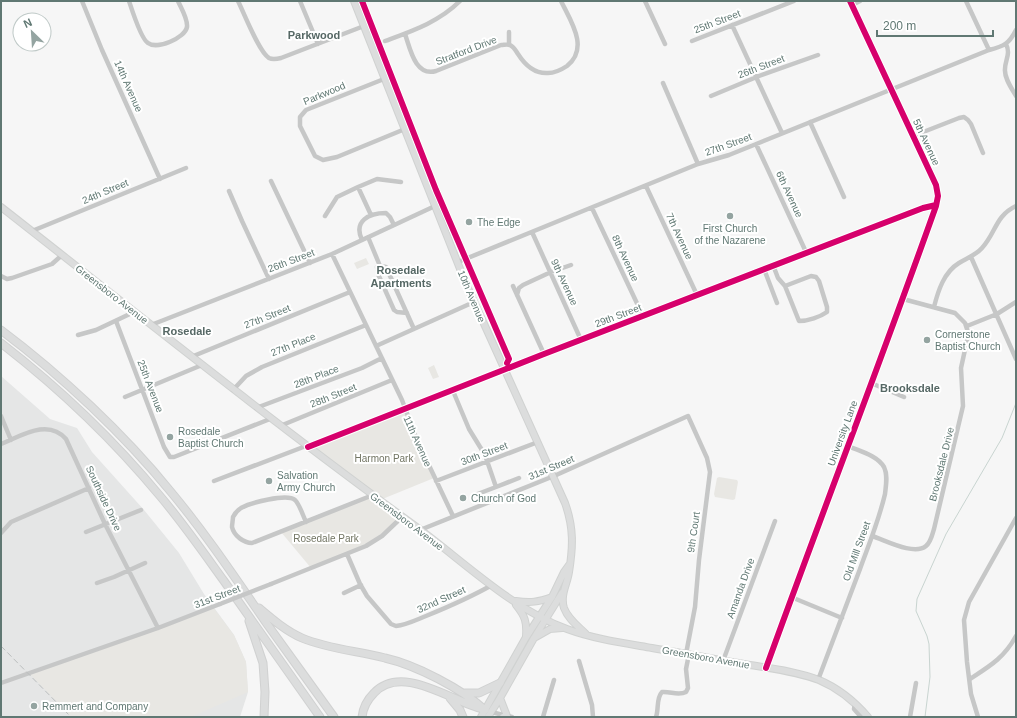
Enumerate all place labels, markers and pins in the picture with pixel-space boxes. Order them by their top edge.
marker: First Church of the Nazarene [725,211,735,221]
marker: The Edge [464,217,474,227]
place label: The Edge [477,217,521,228]
place label: First Church of the Nazarene [694,223,766,246]
place label: Cornerstone Baptist Church [935,329,1001,352]
marker: Cornerstone Baptist Church [922,335,932,345]
place label: Rosedale Baptist Church [178,426,244,449]
marker: Rosedale Baptist Church [165,432,175,442]
place label: Salvation Army Church [277,470,335,493]
marker: Salvation Army Church [264,476,274,486]
marker: Church of God [458,493,468,503]
place label: Church of God [471,493,536,504]
marker: Remmert and Company [29,701,39,711]
place label: Remmert and Company [42,701,148,712]

